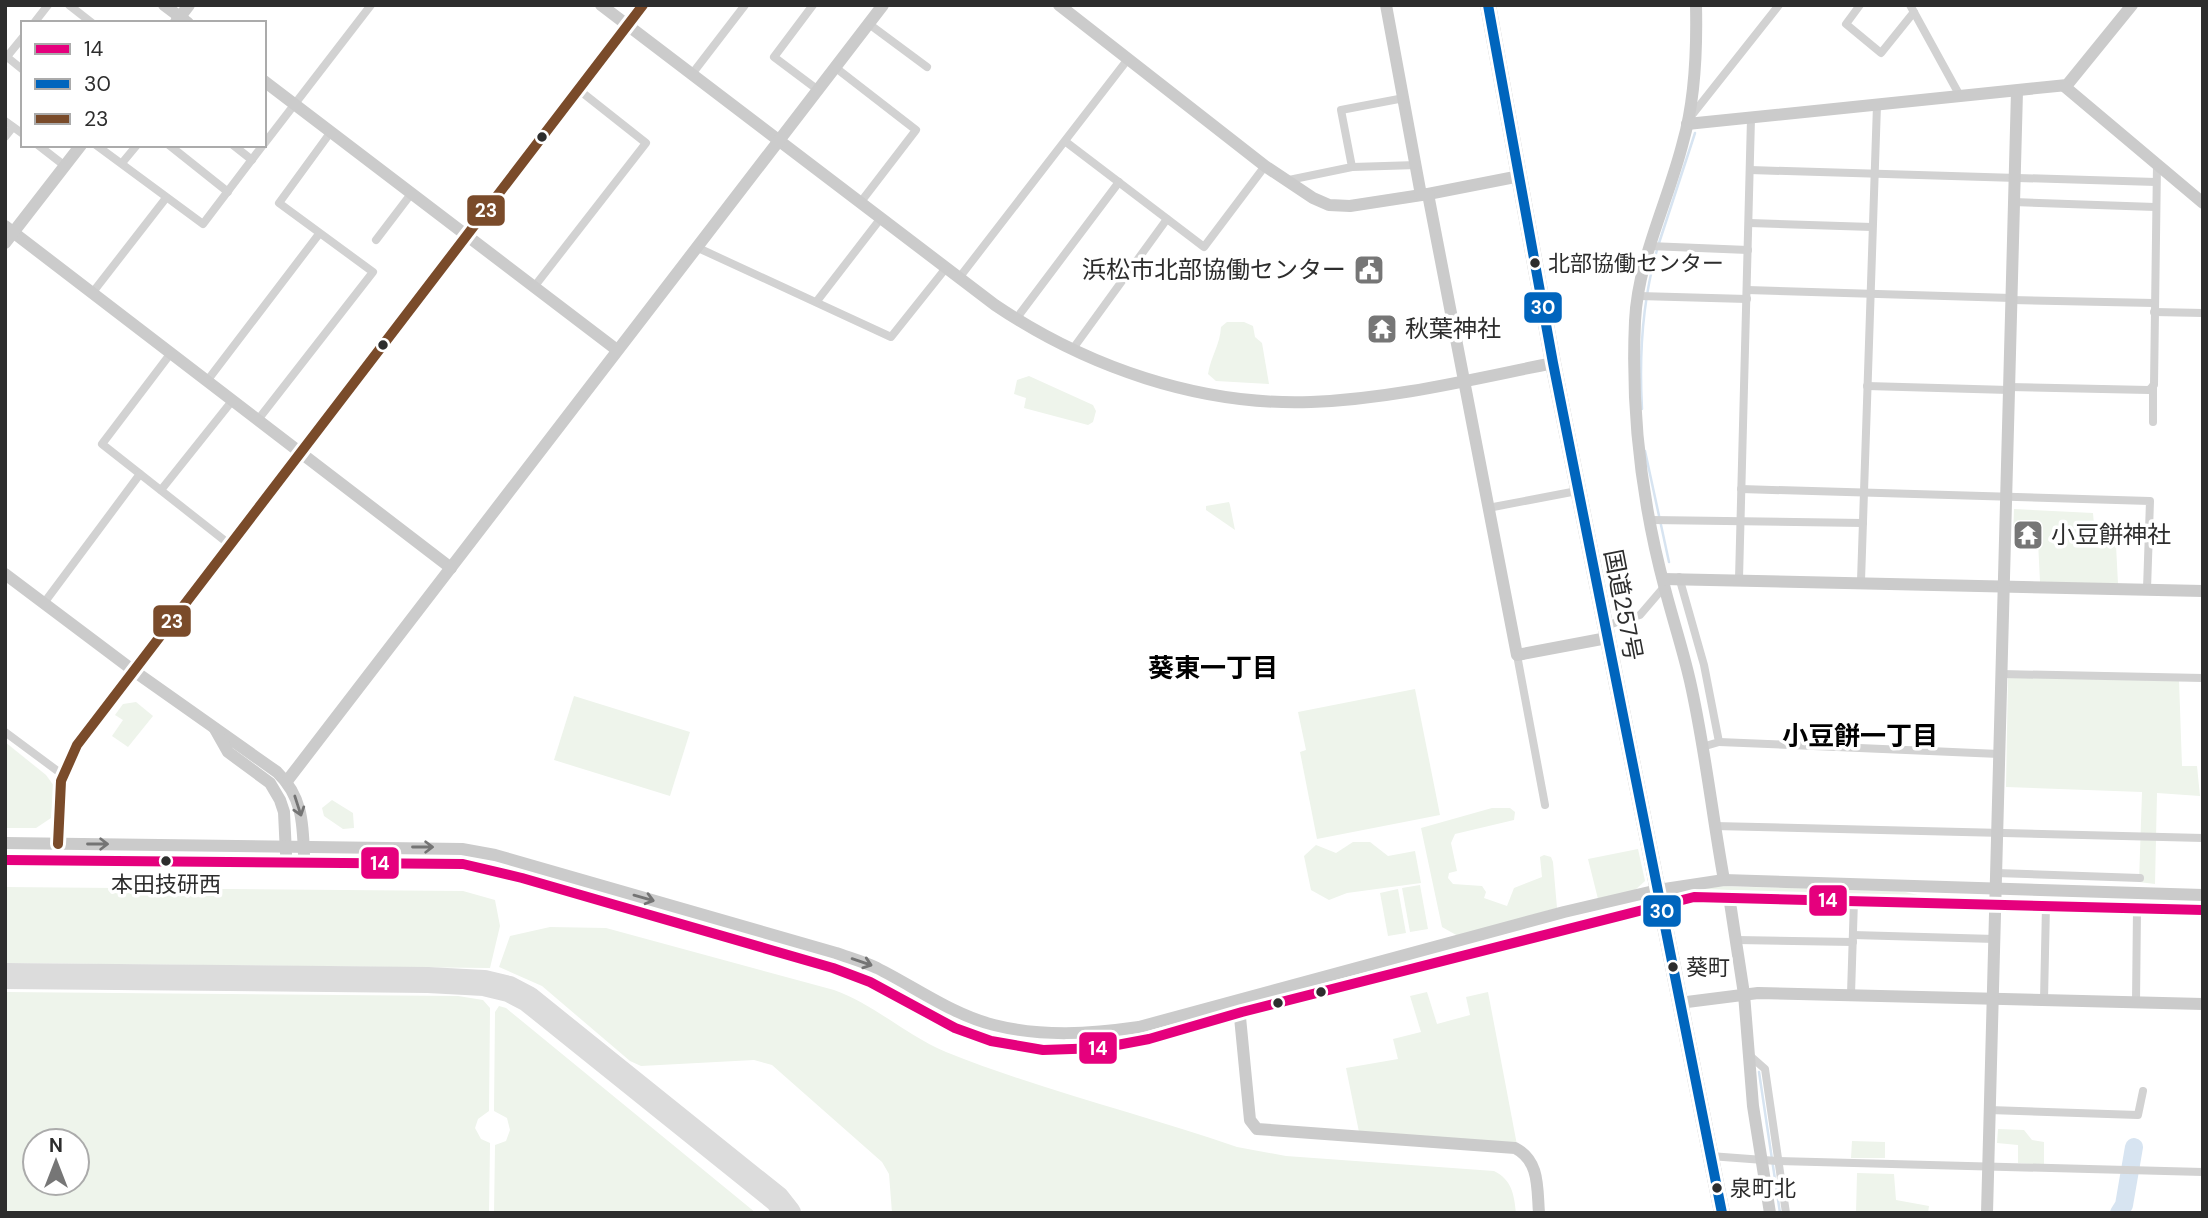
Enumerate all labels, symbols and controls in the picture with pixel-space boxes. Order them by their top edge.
legend [21,21,266,147]
text: 14 [84,35,104,63]
text: 30 [84,70,111,98]
text: 23 [84,105,109,133]
unlabelled marker [535,130,549,144]
line badge: 23 [466,194,506,227]
text: 23 [475,198,497,223]
place label: 北部協働センター [1548,249,1724,278]
public building icon: 浜松市北部協働センター [1352,253,1386,287]
place label: 浜松市北部協働センター [1082,254,1346,285]
marker: 北部協働センター [1528,256,1542,270]
line badge: 30 [1523,291,1563,324]
text: 30 [1531,295,1555,320]
temple icon: 秋葉神社 [1365,312,1399,346]
place label: 秋葉神社 [1405,313,1501,344]
unlabelled marker [376,338,390,352]
temple icon: 小豆餅神社 [2011,518,2045,552]
place label: 小豆餅神社 [2051,519,2171,550]
street label: 国道257号 [1598,547,1649,663]
line badge: 23 [152,604,192,638]
text: 23 [161,609,183,634]
district label: 葵東一丁目 [1148,651,1278,685]
district label: 小豆餅一丁目 [1782,719,1938,753]
one-way arrow [293,794,306,816]
one-way arrow [86,837,109,850]
one-way arrow [412,840,435,854]
line badge: 14 [360,846,400,880]
text: 14 [370,851,390,876]
marker: 本田技研西 [159,854,173,868]
place label: 本田技研西 [111,870,221,899]
line badge: 14 [1808,884,1848,917]
text: 14 [1818,888,1838,913]
one-way arrow [632,892,655,905]
line badge: 30 [1642,894,1682,928]
text: 30 [1650,899,1674,924]
place label: 葵町 [1686,953,1730,982]
one-way arrow [851,957,873,970]
marker: 葵町 [1666,960,1680,974]
unlabelled marker [1314,985,1328,999]
unlabelled marker [1271,996,1285,1010]
line badge: 14 [1078,1031,1118,1065]
text: 14 [1088,1036,1108,1061]
north arrow [21,1127,91,1197]
text: N [49,1133,63,1158]
place label: 泉町北 [1730,1174,1796,1203]
marker: 泉町北 [1710,1181,1724,1195]

